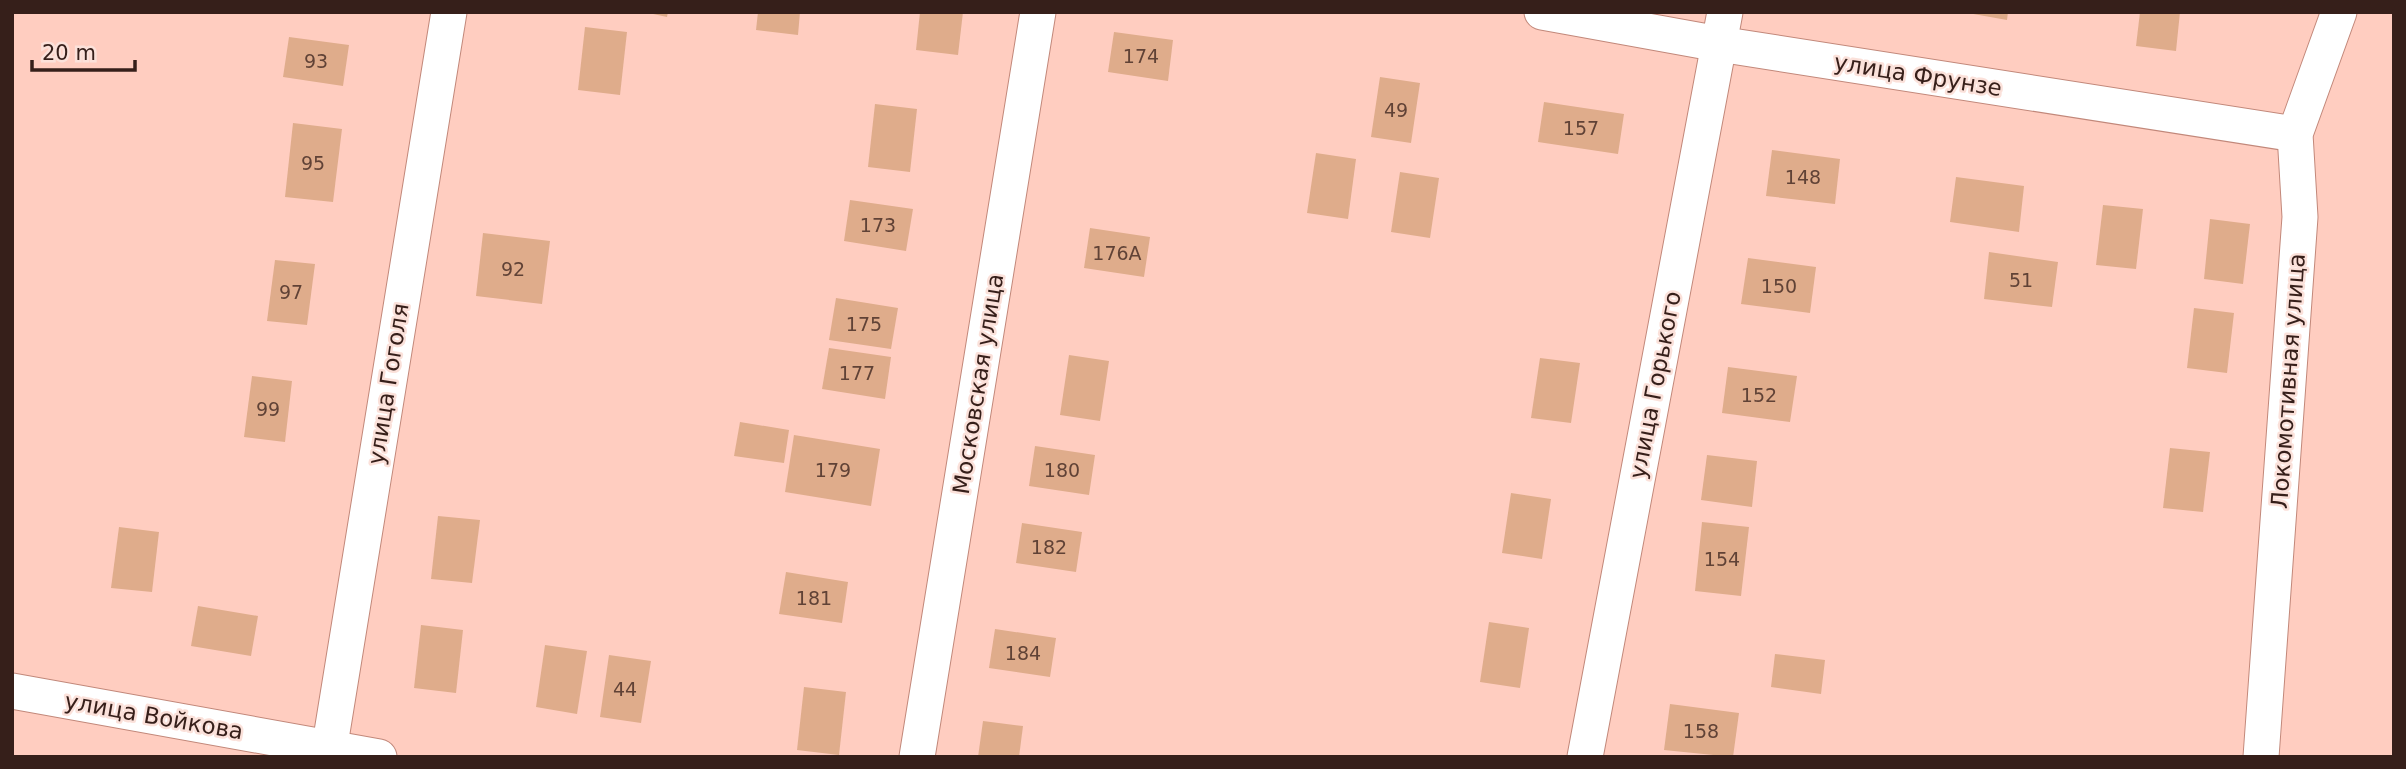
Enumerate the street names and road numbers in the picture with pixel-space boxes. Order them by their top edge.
street label: улица Фрунзе [1832,49,2004,101]
street label: Локомотивная улица [2266,252,2310,510]
street label: Московская улица [948,272,1008,496]
street label: улица Горького [1624,289,1686,481]
street label: улица Гоголя [362,301,414,467]
street label: улица Войкова [63,688,245,744]

